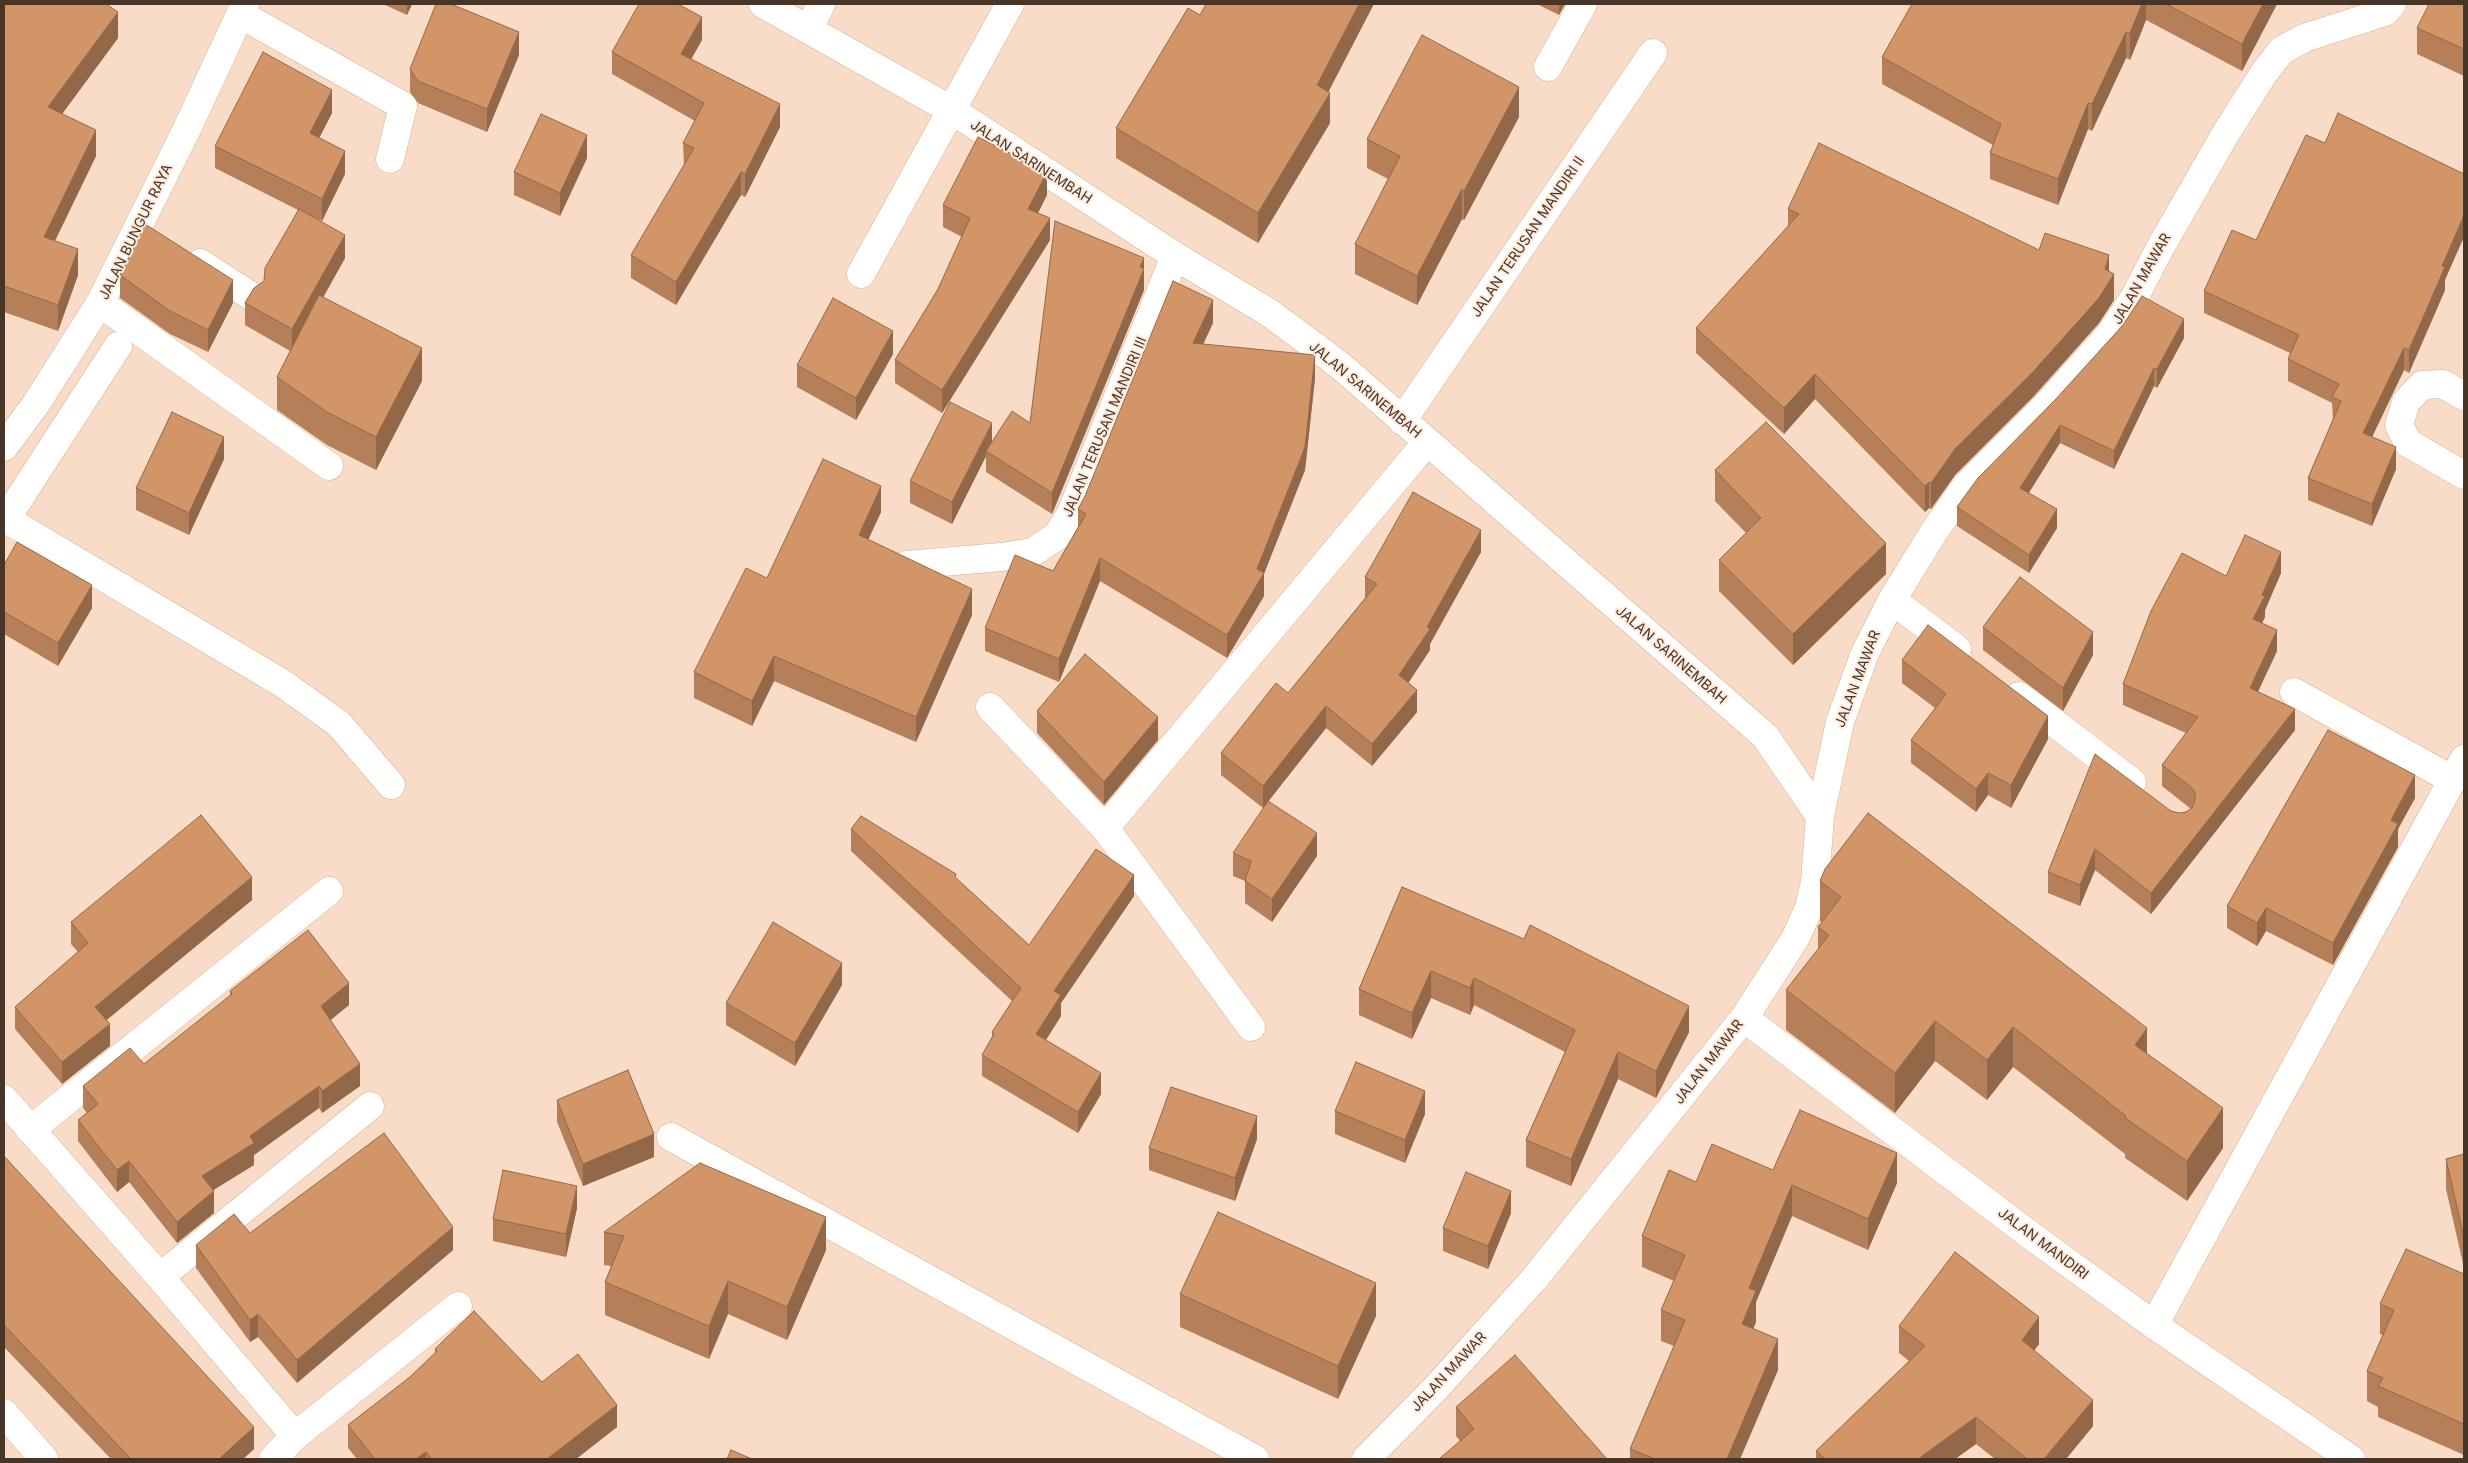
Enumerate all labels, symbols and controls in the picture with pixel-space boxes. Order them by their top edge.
street label: JALAN SARINEMBAH [967,116,1095,208]
street label: JALAN TERUSAN MANDIRI II [1468,153,1588,321]
street label: JALAN BUNGUR RAYA [96,161,176,303]
street label: JALAN MAWAR [2109,230,2175,328]
street label: JALAN TERUSAN MANDIRI III [1059,334,1151,520]
street label: JALAN SARINEMBAH [1305,338,1425,442]
street label: JALAN SARINEMBAH [1612,602,1730,708]
street label: JALAN MAWAR [1832,628,1884,730]
street label: JALAN MAWAR [1671,1016,1747,1108]
street label: JALAN MANDIRI [1994,1205,2092,1283]
street label: JALAN MAWAR [1408,1329,1490,1415]

